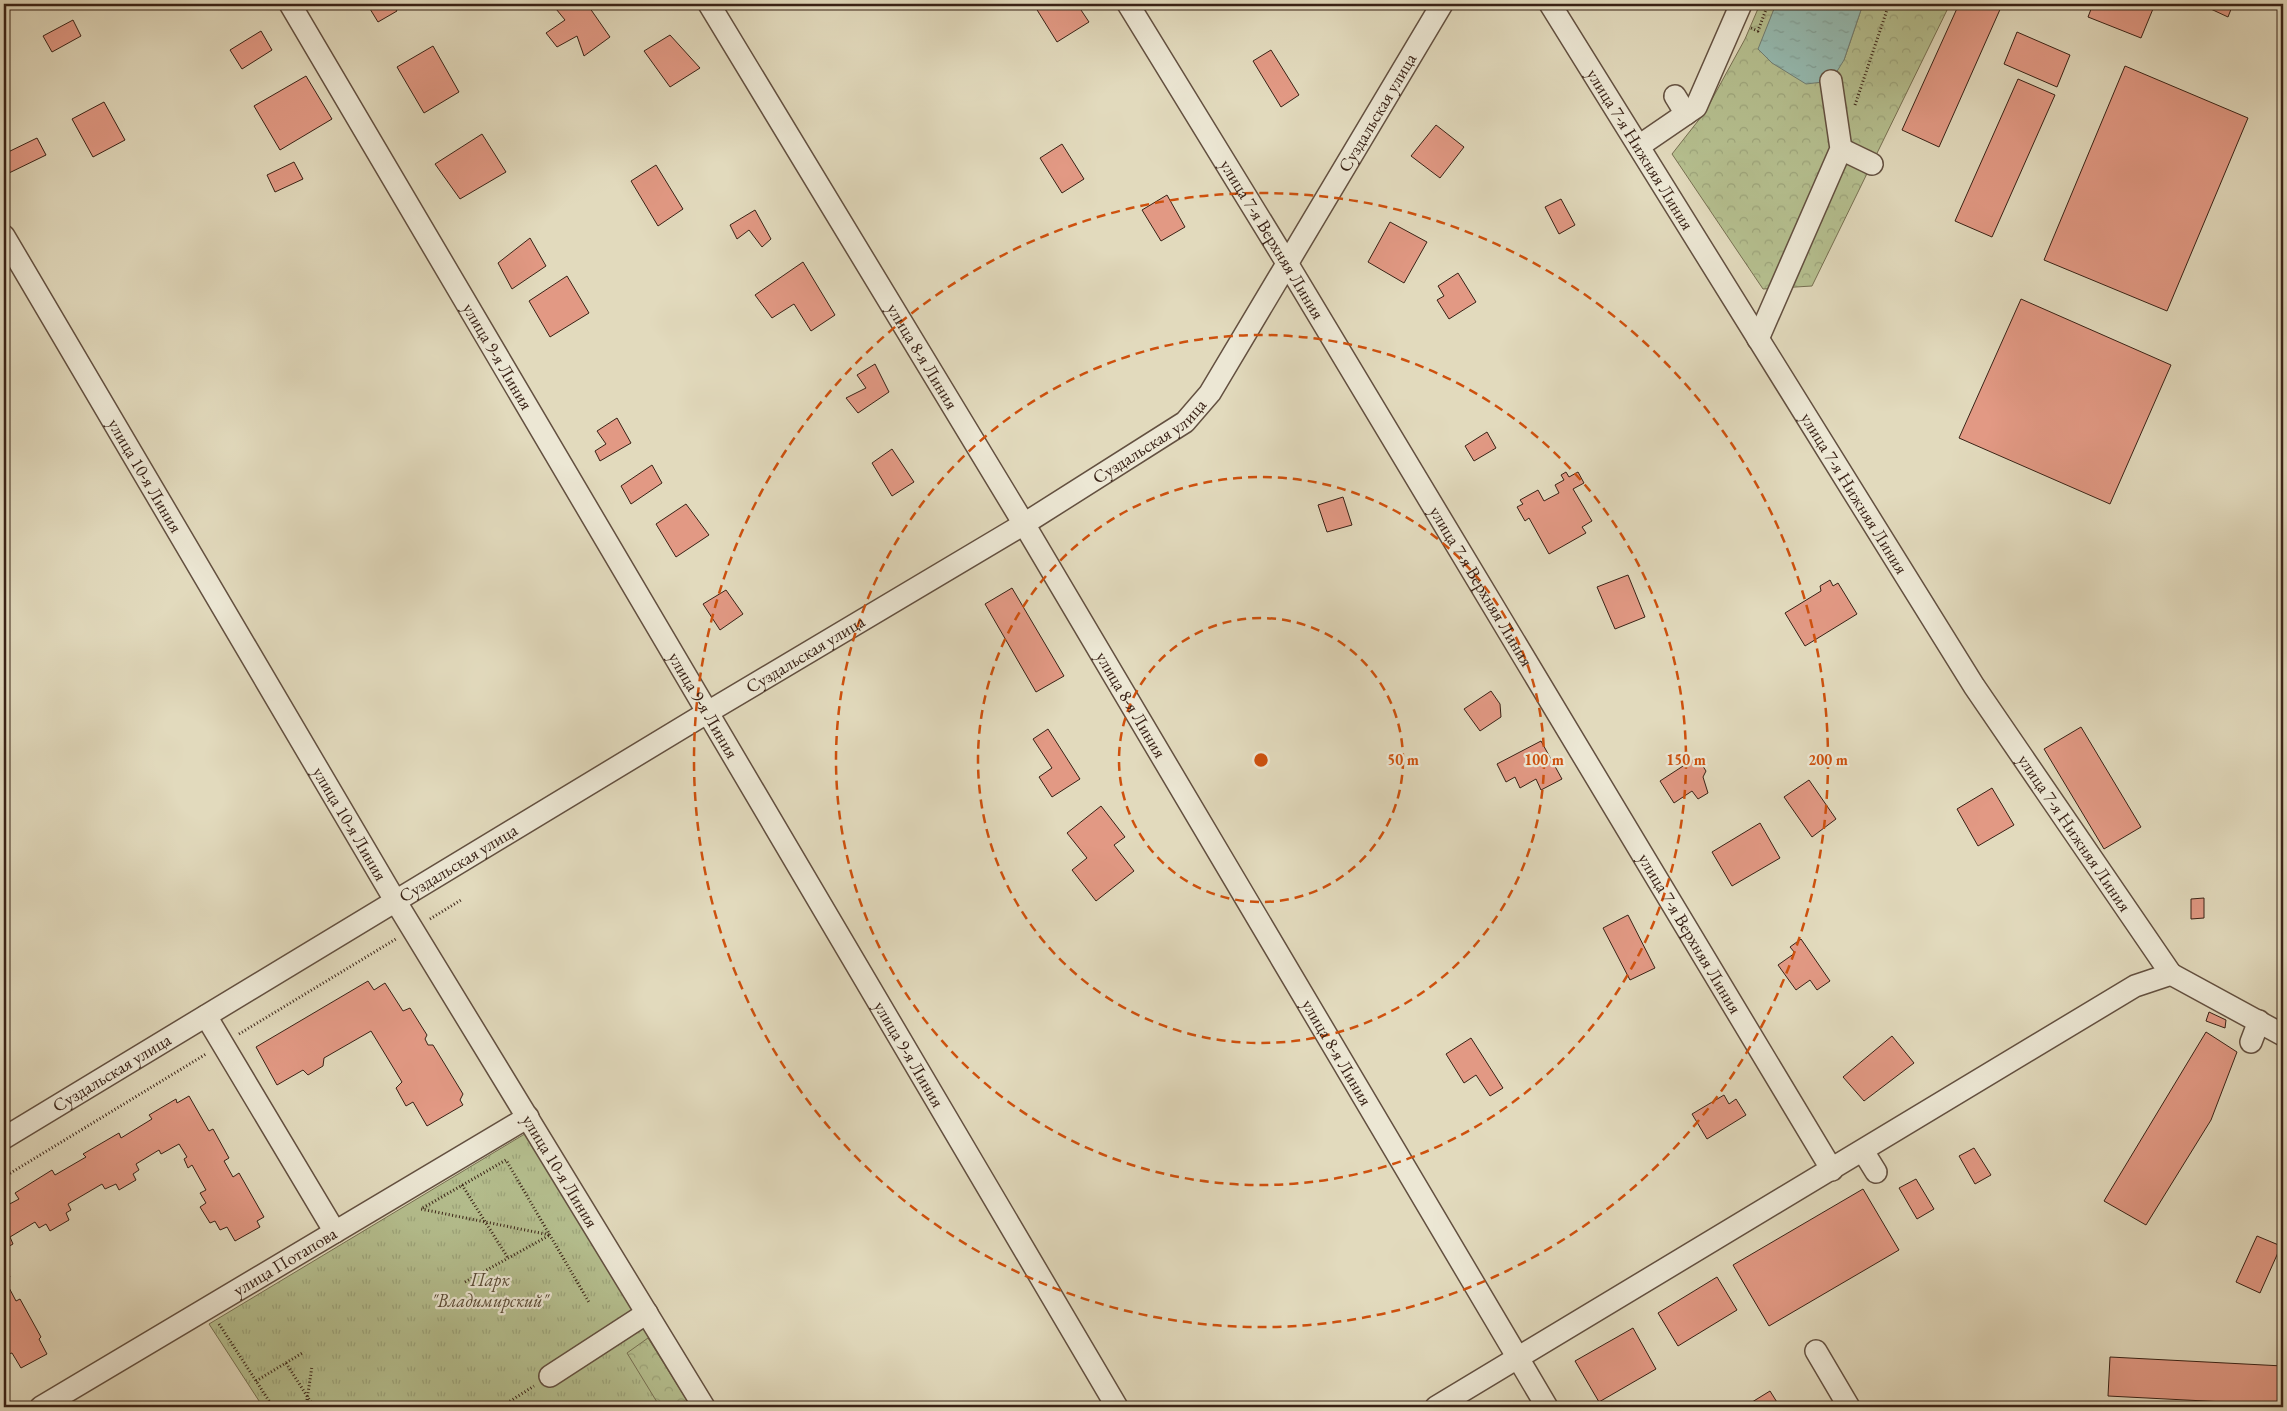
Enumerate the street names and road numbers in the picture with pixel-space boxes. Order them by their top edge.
street label: Суздальская улица [1332,48,1422,176]
street label: улица 7-я Нижняя Линия [1582,64,1700,234]
street label: улица 7-я Верхняя Линия [1215,155,1330,323]
street label: улица 9-я Линия [458,298,539,414]
street label: улица 8-я Линия [882,299,964,413]
street label: Суздальская улица [1088,393,1212,489]
street label: улица 7-я Нижняя Линия [1796,408,1913,578]
street label: улица 10-я Линия [103,414,188,537]
street label: улица 7-я Верхняя Линия [1425,501,1539,670]
street label: Суздальская улица [741,609,869,698]
street label: улица 9-я Линия [663,647,744,763]
street label: улица 8-я Линия [1091,647,1172,762]
street label: улица 7-я Нижняя Линия [2013,749,2137,916]
street label: улица 10-я Линия [308,762,393,885]
street label: Суздальская улица [394,818,522,907]
street label: улица 7-я Верхняя Линия [1633,849,1747,1018]
street label: улица 8-я Линия [1297,994,1378,1110]
street label: улица 9-я Линия [869,996,950,1112]
street label: Суздальская улица [48,1027,176,1117]
street label: улица 10-я Линия [517,1110,604,1232]
street label: улица Потапова [229,1221,342,1301]

